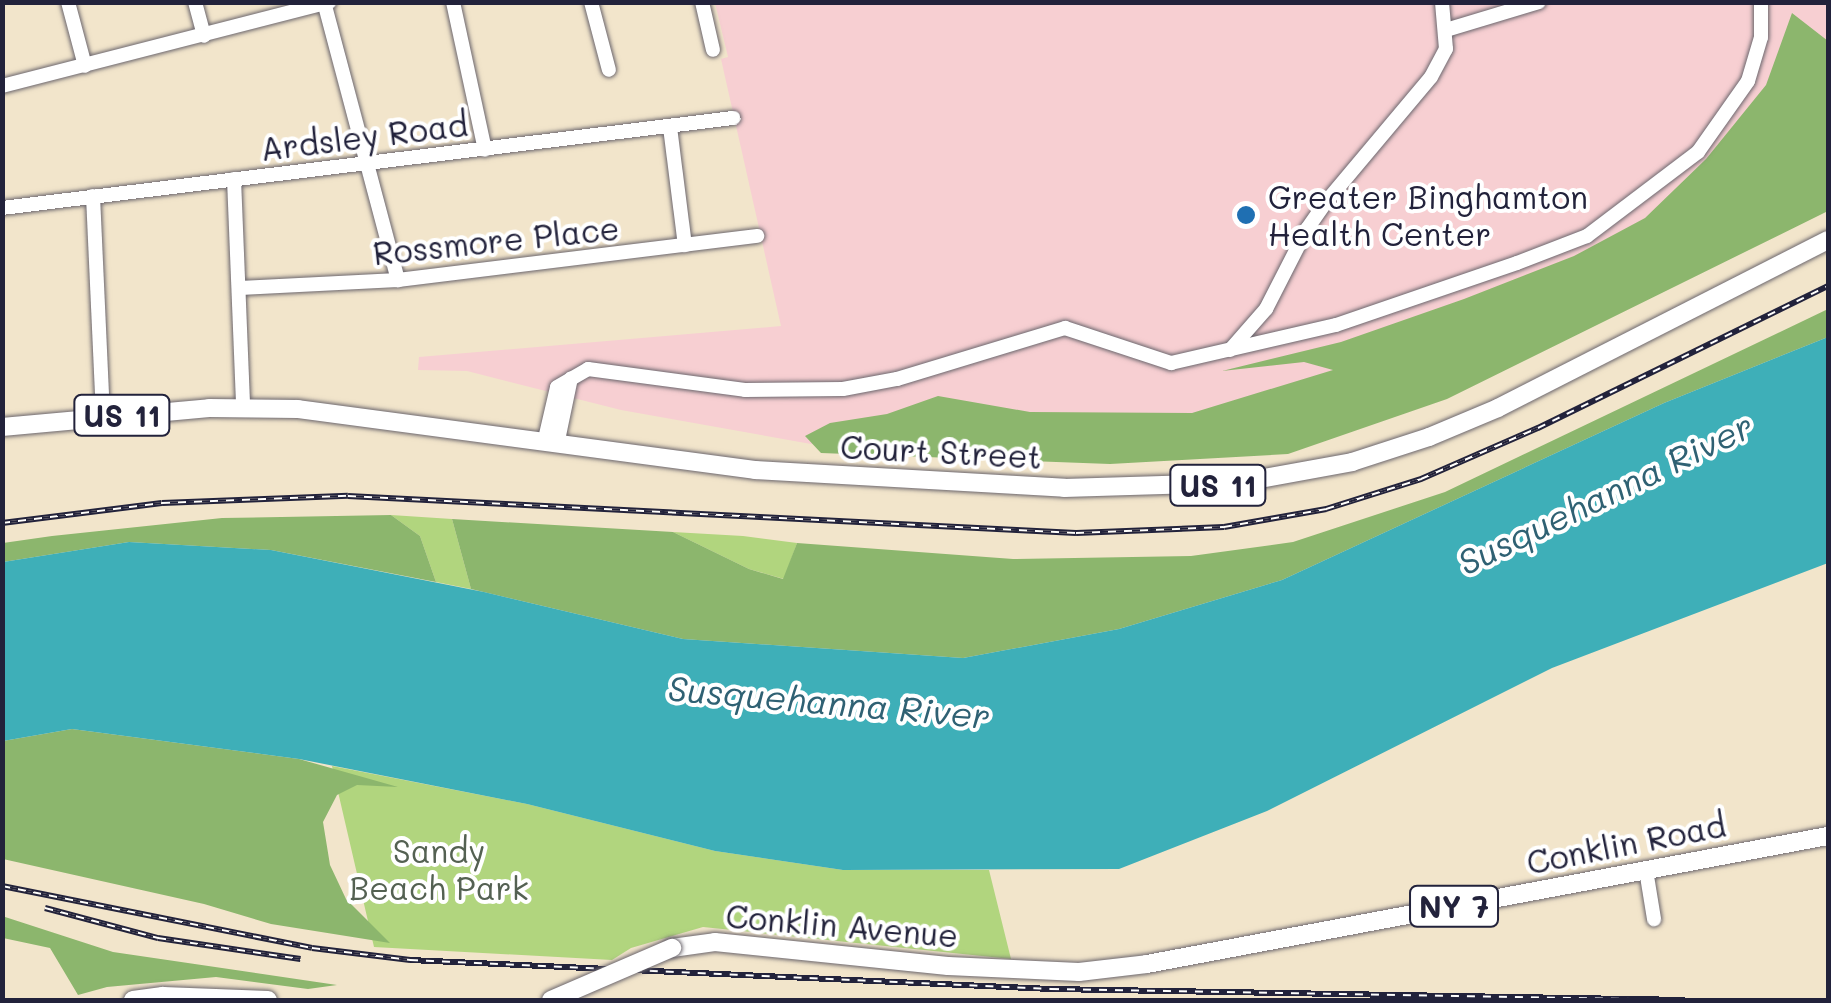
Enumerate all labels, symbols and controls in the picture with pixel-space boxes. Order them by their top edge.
street label: Ardsley Road [258,104,470,168]
place label: Greater Binghamton Health Center [1268,178,1588,253]
marker: Greater Binghamton Health Center [1233,202,1259,228]
street label: Rossmore Place [371,208,621,272]
road number: US 11 [72,390,172,440]
water label: Susquehanna River [1450,403,1760,583]
street label: Court Street [839,427,1043,475]
road number: US 11 [1168,460,1268,510]
water label: Susquehanna River [666,666,992,736]
street label: Conklin Road [1523,805,1729,881]
park label: Sandy Beach Park [349,832,529,907]
road number: NY 7 [1409,881,1499,931]
street label: Conklin Avenue [724,896,960,954]

